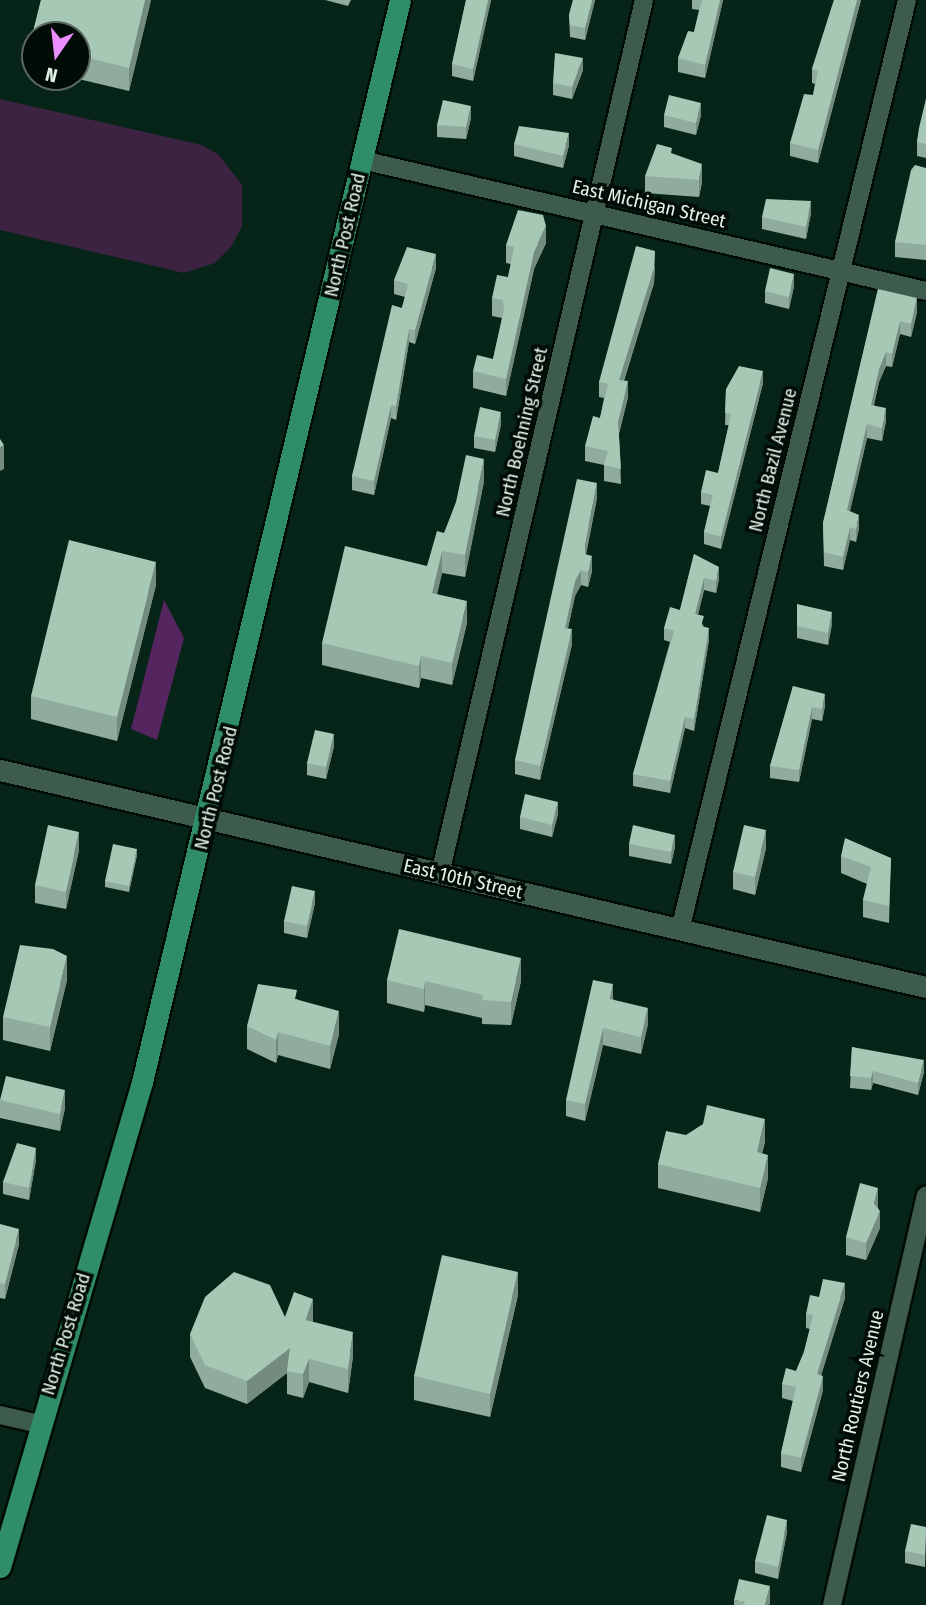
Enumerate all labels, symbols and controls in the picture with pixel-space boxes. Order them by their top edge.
north arrow [21,21,91,91]
text: N [43,62,60,87]
street label: North Post Road [320,171,370,299]
street label: East Michigan Street [570,175,728,233]
street label: North Boehning Street [491,345,553,519]
street label: North Bazil Avenue [744,386,802,534]
street label: North Post Road [190,724,242,852]
street label: East 10th Street [401,854,525,904]
street label: North Post Road [37,1270,95,1398]
street label: North Routiers Avenue [827,1308,889,1484]

